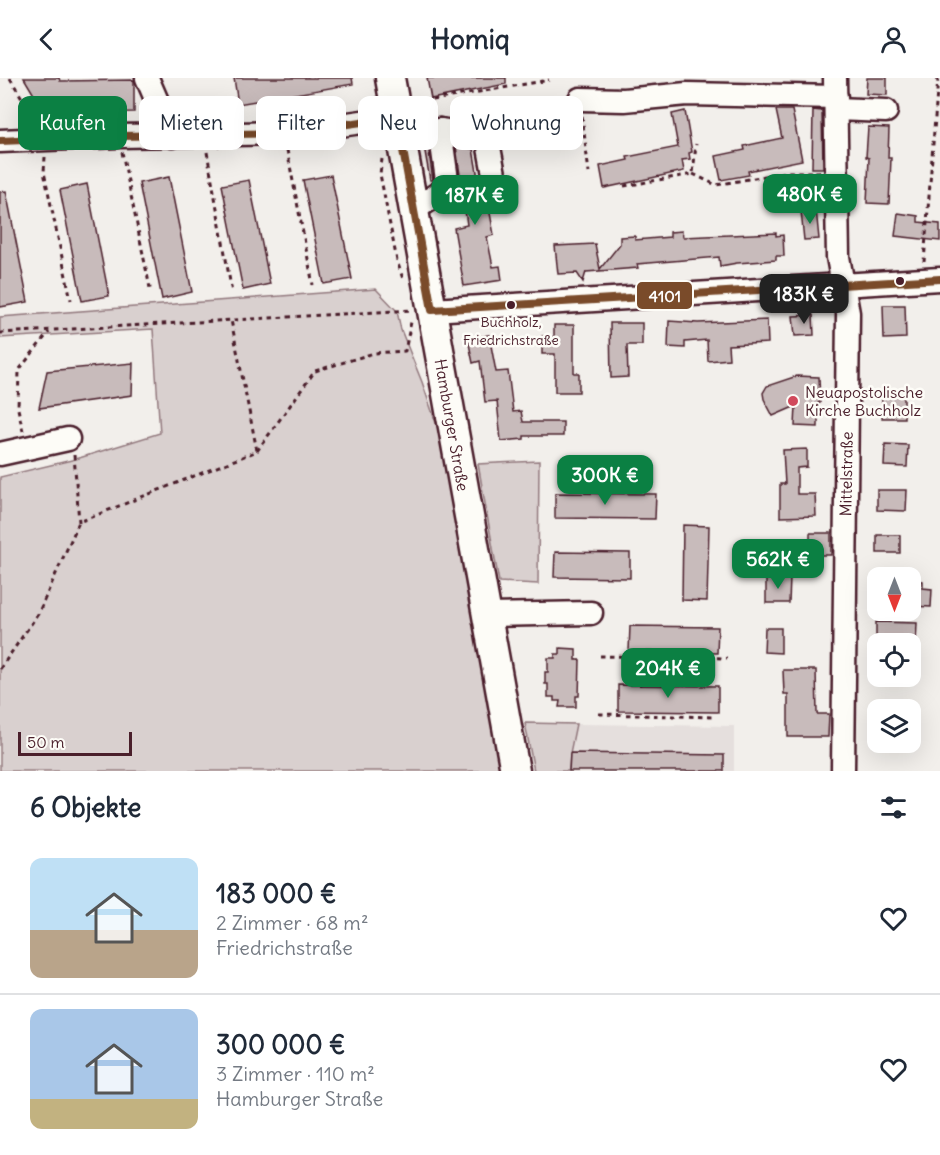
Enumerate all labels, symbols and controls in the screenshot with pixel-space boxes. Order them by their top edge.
text: Homiq [430,22,510,56]
icon: back [30,23,63,56]
icon: person [877,23,910,56]
chip: Kaufen [18,96,127,150]
chip: Mieten [139,96,244,150]
chip: Filter [256,96,346,150]
chip: Neu [358,96,438,150]
chip: Wohnung [450,96,583,150]
pin: 480K € [761,174,859,225]
pin: 187K € [426,175,524,226]
text: 480K € [777,181,843,206]
text: 187K € [445,182,505,207]
pin: 183K € [755,274,853,325]
unlabelled marker [894,275,906,287]
line badge: 4101 [636,281,693,310]
text: 183K € [774,281,834,306]
text: 4101 [649,286,681,306]
marker: Buchholz, Friedrichstraße [505,299,517,311]
place label: Buchholz, Friedrichstraße [463,313,559,349]
street label: Hamburger Straße [431,357,473,493]
place label: Neuapostolische Kirche Buchholz [805,382,923,420]
marker: Neuapostolische Kirche Buchholz [786,394,800,408]
street label: Mittelstraße [835,431,857,517]
pin: 300K € [556,455,654,506]
text: 300K € [571,462,639,487]
pin: 562K € [729,539,827,590]
text: 562K € [746,546,810,571]
north arrow [867,567,921,621]
map controls [867,567,921,753]
button: locate [867,633,921,687]
pin: 204K € [619,648,717,699]
text: 204K € [635,655,701,680]
button: layers [867,699,921,753]
scale bar [18,729,132,756]
text: 50 m [27,732,65,752]
text: 6 Objekte [30,791,141,824]
icon: filters [877,791,910,824]
text: 183 000 € [216,877,336,910]
icon: home [78,882,150,954]
icon: heart [877,902,910,935]
text: 2 Zimmer · 68 m² [216,910,368,935]
text: Friedrichstraße [216,935,353,960]
text: 300 000 € [216,1028,345,1061]
icon: home [78,1033,150,1105]
icon: heart [877,1053,910,1086]
text: 3 Zimmer · 110 m² [216,1061,375,1086]
text: Hamburger Straße [216,1086,383,1111]

